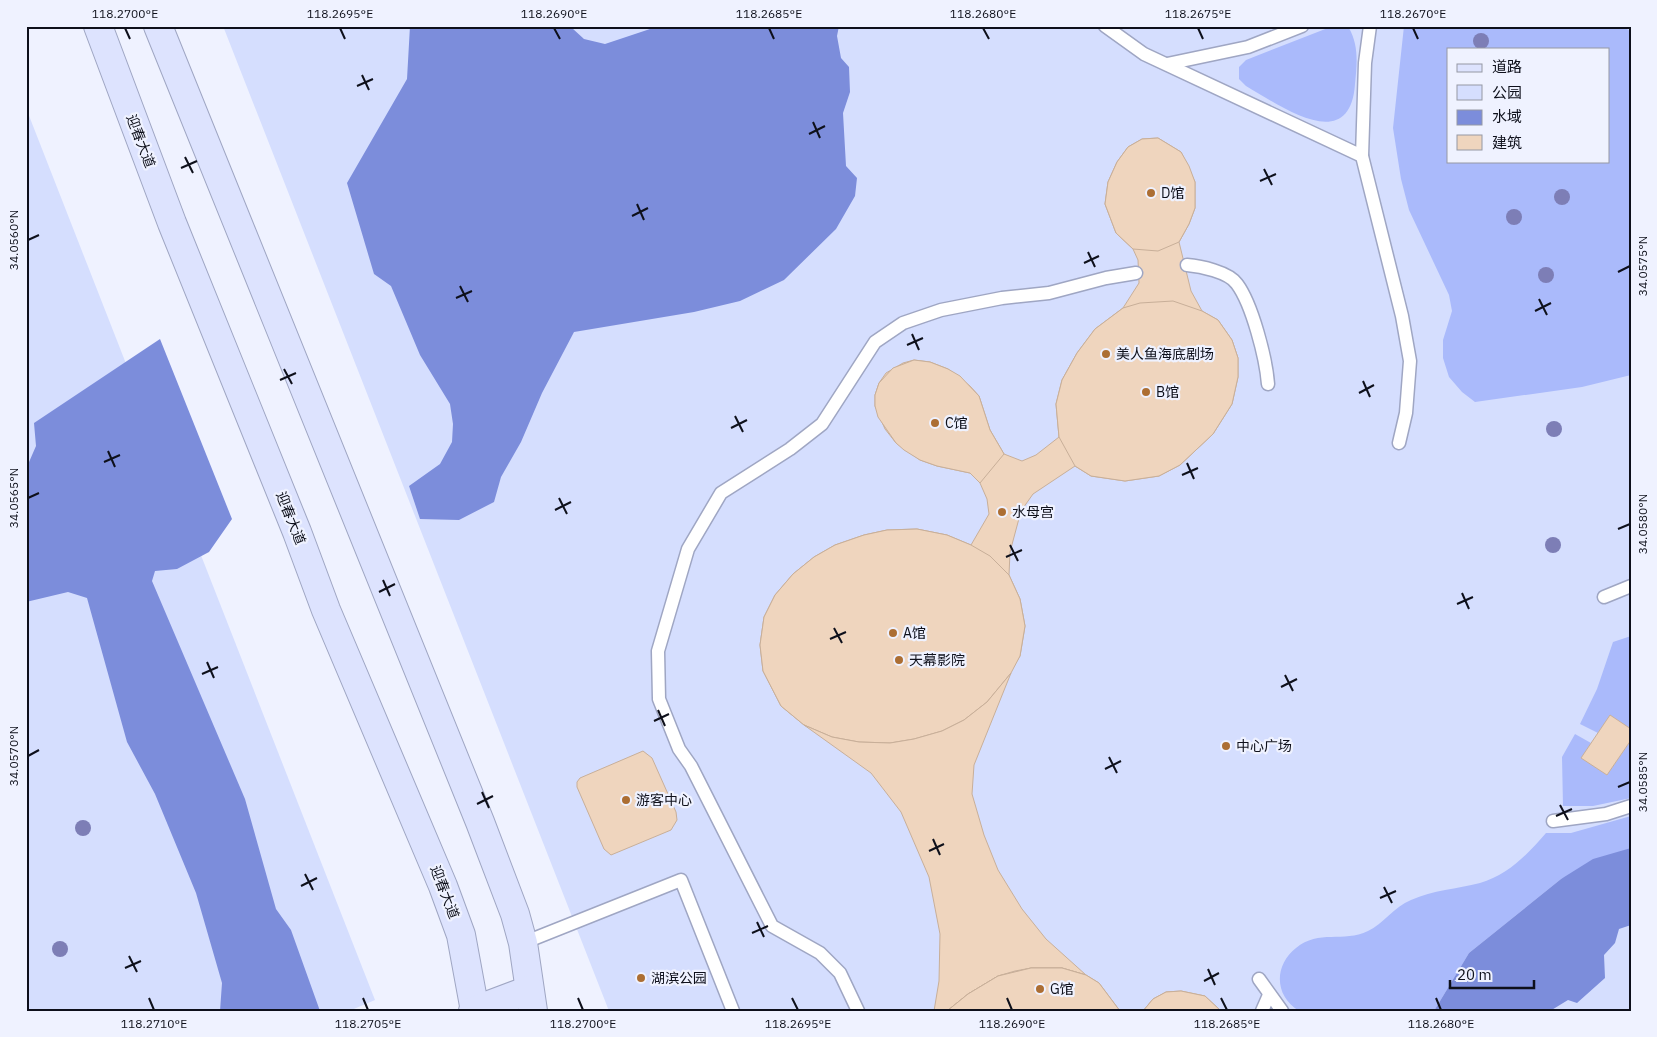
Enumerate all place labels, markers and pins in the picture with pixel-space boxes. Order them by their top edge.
place label: D馆 [1161,184,1184,202]
marker: D馆 [1145,187,1157,199]
place label: 美人鱼海底剧场 [1116,345,1214,363]
marker: 美人鱼海底剧场 [1100,348,1112,360]
place label: B馆 [1156,383,1179,401]
marker: B馆 [1140,386,1152,398]
place label: C馆 [945,414,968,432]
marker: C馆 [929,417,941,429]
place label: 水母宫 [1012,503,1054,521]
marker: 水母宫 [996,506,1008,518]
place label: A馆 [903,624,926,642]
marker: A馆 [887,627,899,639]
place label: 天幕影院 [909,651,965,669]
marker: 天幕影院 [893,654,905,666]
place label: 中心广场 [1236,737,1292,755]
marker: 中心广场 [1220,740,1232,752]
place label: 游客中心 [636,791,692,809]
marker: 游客中心 [620,794,632,806]
place label: 湖滨公园 [651,969,707,987]
marker: 湖滨公园 [635,972,647,984]
place label: G馆 [1050,980,1074,998]
marker: G馆 [1034,983,1046,995]

